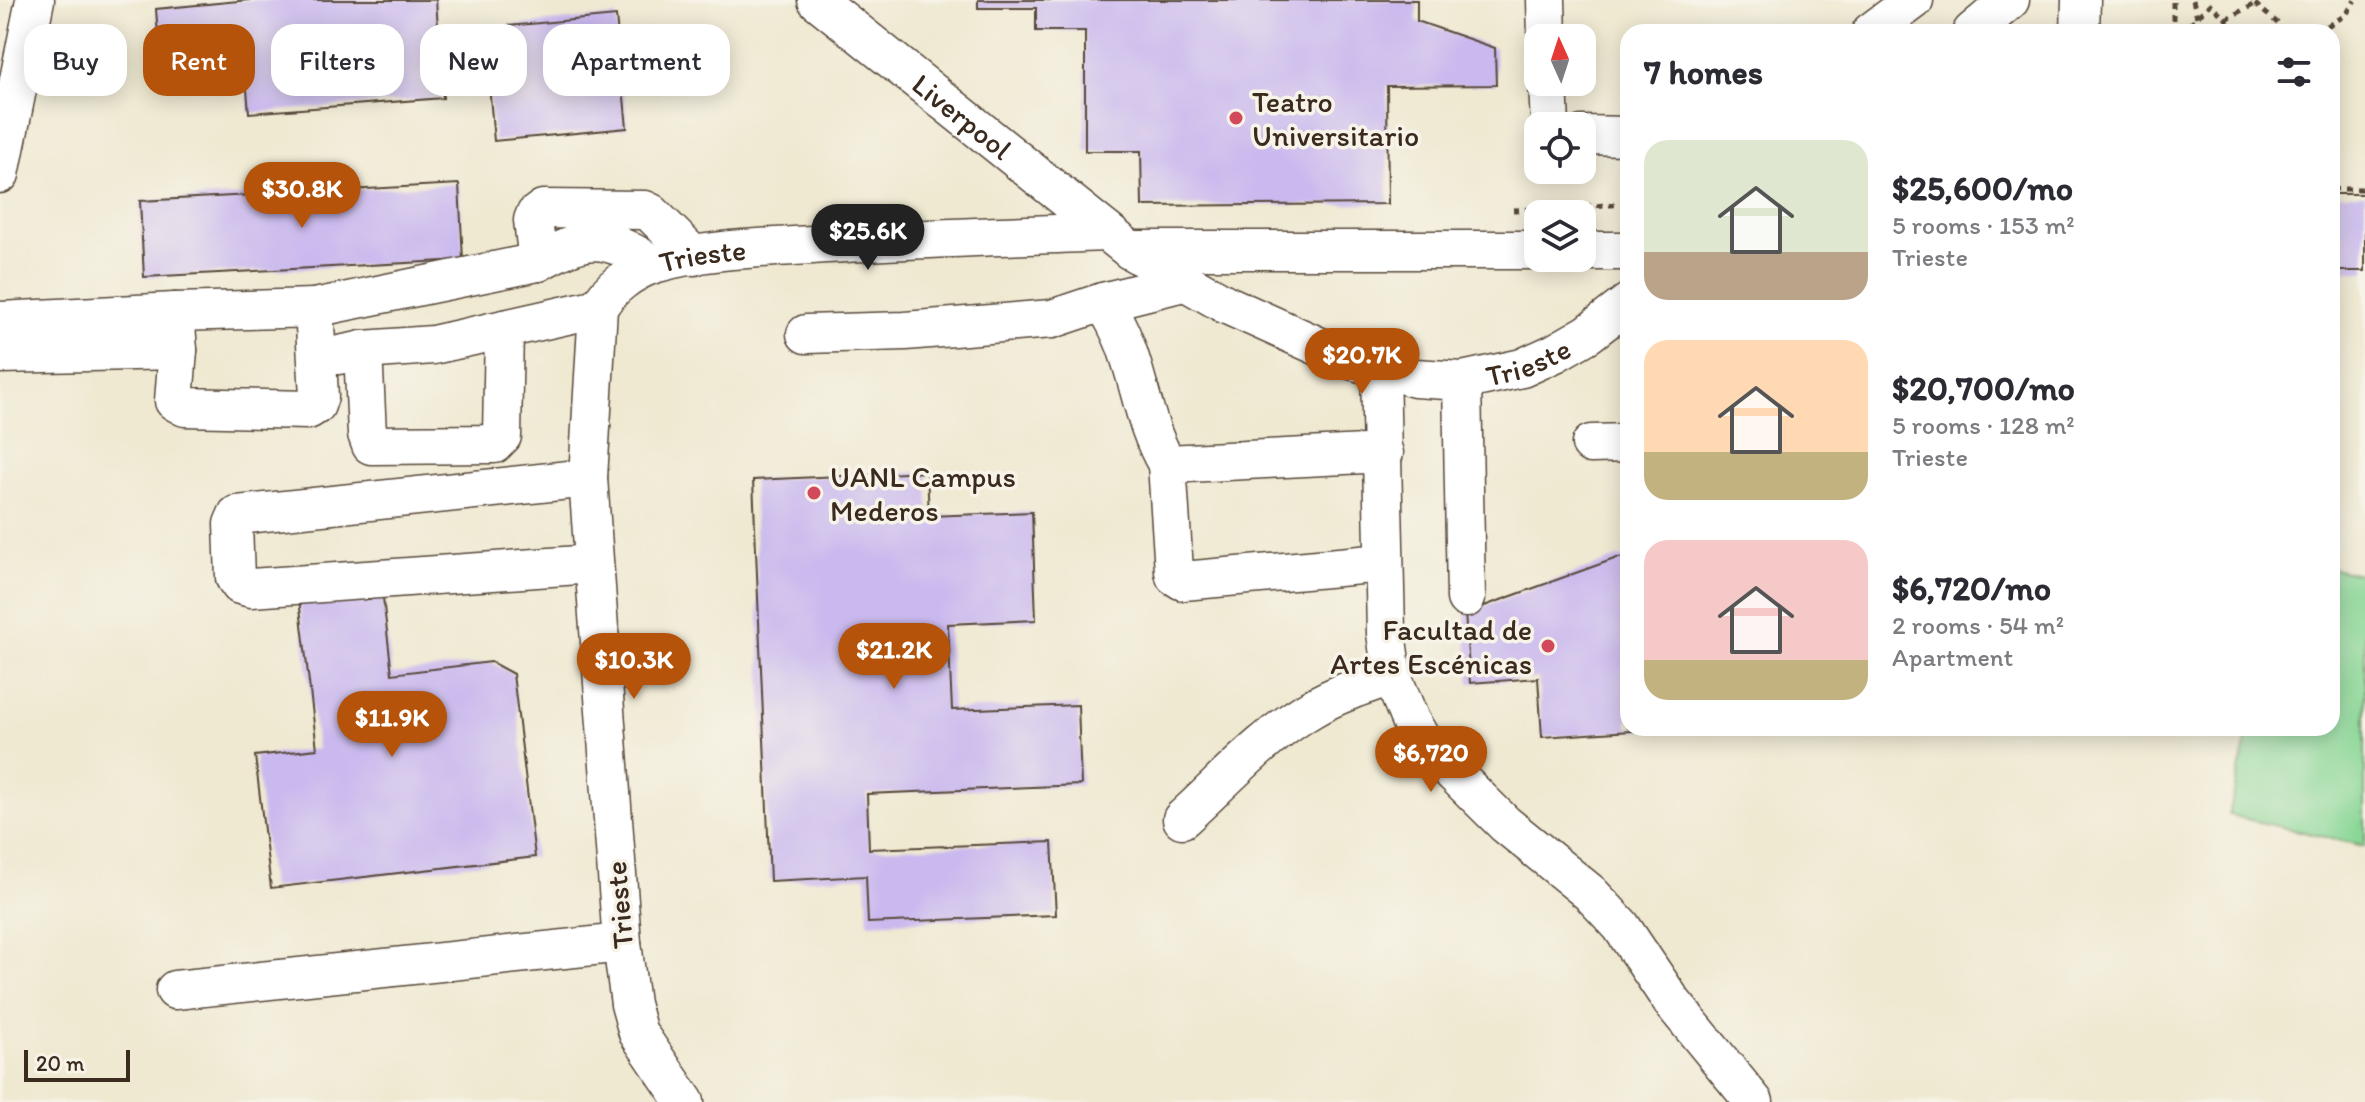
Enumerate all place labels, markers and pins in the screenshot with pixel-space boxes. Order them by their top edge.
place label: Teatro Universitario [1252,83,1419,154]
marker: Teatro Universitario [1227,109,1245,127]
pin: $30.8K [237,162,367,230]
pin: $25.6K [803,204,933,272]
pin: $20.7K [1297,328,1427,396]
place label: UANL Campus Mederos [830,458,1016,529]
marker: UANL Campus Mederos [805,484,823,502]
place label: Facultad de Artes Escénicas [1330,611,1532,682]
pin: $21.2K [829,623,959,691]
pin: $10.3K [569,633,699,701]
marker: Facultad de Artes Escénicas [1539,637,1557,655]
pin: $11.9K [327,691,457,759]
pin: $6,720 [1366,726,1496,794]

